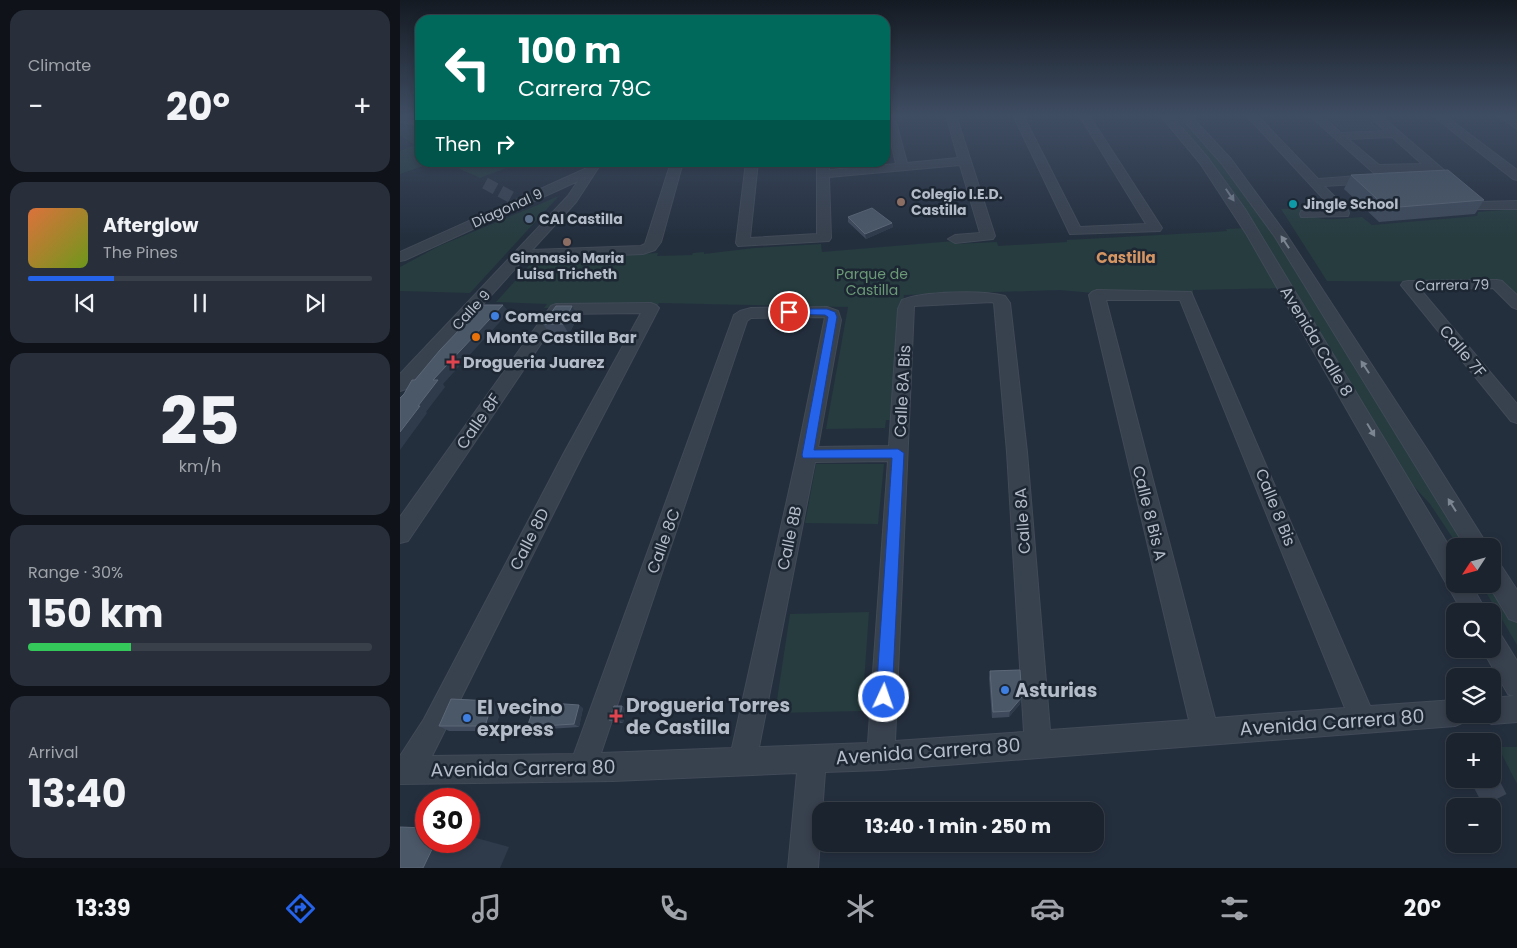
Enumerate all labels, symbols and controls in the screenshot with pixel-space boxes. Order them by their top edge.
text: 100 m [518,26,621,75]
icon: left [435,35,500,100]
text: Climate [28,54,91,77]
text: Carrera 79C [518,73,652,104]
text: 20° [166,80,230,133]
text: − [28,87,43,126]
text: + [353,87,372,126]
icon: right [491,130,519,158]
text: Then [435,131,481,158]
street label: Diagonal 9 [468,183,546,233]
place label: Colegio I.E.D. Castilla [911,184,1003,220]
one-way arrow [1225,188,1235,202]
place label: Jingle School [1303,194,1398,214]
marker: Colegio I.E.D. Castilla [895,196,907,208]
marker: Jingle School [1287,198,1299,210]
place label: CAI Castilla [539,209,623,229]
text: Afterglow [103,212,198,239]
marker: CAI Castilla [523,213,535,225]
one-way arrow [1280,235,1290,249]
marker: Gimnasio Maria Luisa Tricheth [561,236,573,248]
text: The Pines [103,241,178,264]
district label: Castilla [1096,247,1156,268]
place label: Gimnasio Maria Luisa Tricheth [510,248,624,284]
park label: Parque de Castilla [836,264,908,300]
street label: Carrera 79 [1415,274,1489,296]
street label: Avenida Calle 8 [1274,282,1359,401]
street label: Calle 9 [447,285,495,335]
icon: previous [71,289,99,317]
icon: pause [186,289,214,317]
icon: next [301,289,329,317]
pin [768,291,810,333]
icon: arrive [775,298,803,326]
place label: Comerca [505,305,582,328]
marker: Comerca [489,310,501,322]
street label: Calle 7F [1434,320,1491,382]
place label: Monte Castilla Bar [486,326,637,349]
marker: Monte Castilla Bar [470,331,482,343]
street label: Calle 8A Bis [889,344,916,438]
place label: Drogueria Juarez [463,351,605,374]
marker: Drogueria Juarez [447,356,459,368]
one-way arrow [1361,361,1370,374]
text: 25 [160,376,240,467]
street label: Calle 8F [451,389,506,454]
one-way arrow [1366,424,1375,437]
text: km/h [179,455,221,478]
street label: Calle 8 Bis A [1127,463,1172,563]
street label: Calle 8 Bis [1250,465,1302,549]
street label: Calle 8A [1009,487,1036,555]
one-way arrow [1447,498,1456,511]
street label: Calle 8D [504,504,555,574]
street label: Calle 8B [771,504,808,572]
street label: Calle 8C [641,505,686,577]
north arrow [1446,538,1501,592]
map controls [1446,538,1501,853]
text: Range · 30% [28,561,123,584]
text: 150 km [28,587,164,640]
button: search [1446,603,1501,658]
button: layers [1446,668,1501,723]
position arrow [857,670,909,722]
place label: Asturias [1015,677,1097,704]
marker: Asturias [999,684,1011,696]
place label: Drogueria Torres de Castilla [626,692,790,741]
place label: El vecino express [477,694,563,743]
street label: Avenida Carrera 80 [1239,703,1425,742]
marker: Drogueria Torres de Castilla [610,710,622,722]
marker: El vecino express [461,712,473,724]
street label: Avenida Carrera 80 [835,732,1021,771]
button: + [1446,733,1501,788]
text: Arrival [28,741,78,764]
street label: Avenida Carrera 80 [430,753,616,784]
text: 13:40 [28,767,127,820]
speed limit sign: 30 [415,788,480,853]
button: − [1446,798,1501,853]
text: 13:40 · 1 min · 250 m [865,813,1051,840]
icon: directions [283,891,318,926]
icon: music [469,891,504,926]
icon: phone [656,891,691,926]
icon: climate [843,891,878,926]
icon: car [1030,891,1065,926]
icon: filters [1217,891,1252,926]
text: 13:39 [76,893,131,924]
text: 20° [1404,893,1441,924]

